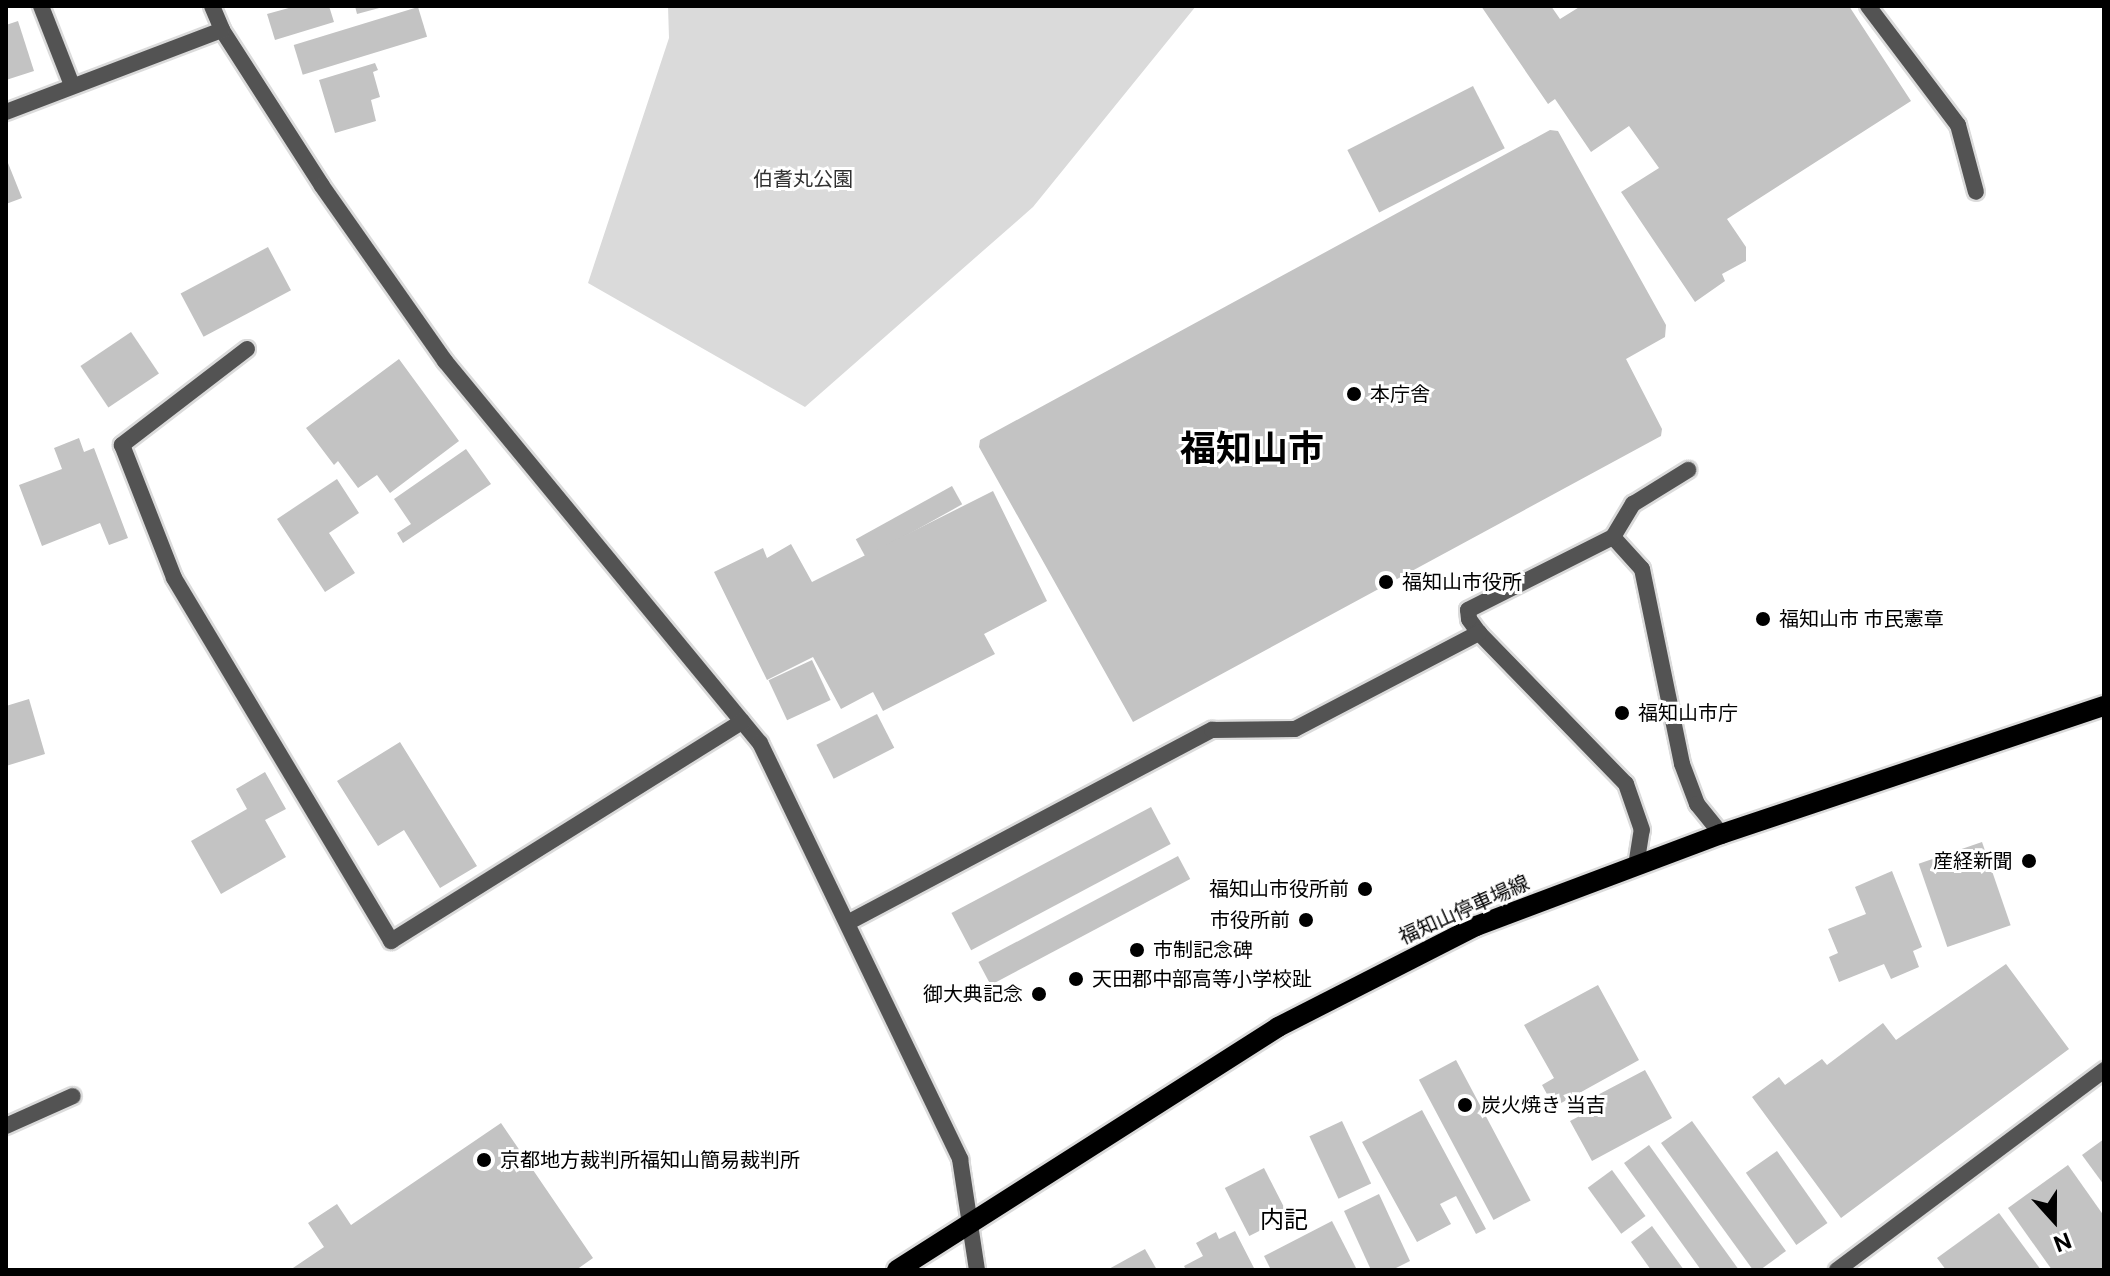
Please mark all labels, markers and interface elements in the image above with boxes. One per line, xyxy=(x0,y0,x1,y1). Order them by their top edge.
park label: 伯耆丸公園 xyxy=(753,167,853,191)
place label: 本庁舎 xyxy=(1370,382,1430,406)
marker: 本庁舎 xyxy=(1345,385,1363,403)
district label: 福知山市 xyxy=(1180,427,1324,471)
place label: 福知山市役所 xyxy=(1402,570,1522,594)
marker: 福知山市役所 xyxy=(1377,573,1395,591)
place label: 福知山市 市民憲章 xyxy=(1779,607,1944,631)
marker: 福知山市 市民憲章 xyxy=(1754,610,1772,628)
place label: 福知山市庁 xyxy=(1638,701,1738,725)
marker: 福知山市庁 xyxy=(1613,704,1631,722)
place label: 産経新聞 xyxy=(1933,849,2013,873)
marker: 産経新聞 xyxy=(2020,852,2038,870)
street label: 福知山停車場線 xyxy=(1395,871,1533,949)
place label: 福知山市役所前 xyxy=(1209,877,1349,901)
marker: 福知山市役所前 xyxy=(1356,880,1374,898)
place label: 市役所前 xyxy=(1210,908,1290,932)
marker: 市役所前 xyxy=(1297,911,1315,929)
place label: 市制記念碑 xyxy=(1153,938,1253,962)
marker: 市制記念碑 xyxy=(1128,941,1146,959)
place label: 天田郡中部高等小学校趾 xyxy=(1092,967,1312,991)
marker: 天田郡中部高等小学校趾 xyxy=(1067,970,1085,988)
place label: 御大典記念 xyxy=(923,982,1023,1006)
marker: 御大典記念 xyxy=(1030,985,1048,1003)
place label: 炭火焼き 当吉 xyxy=(1481,1093,1606,1117)
marker: 炭火焼き 当吉 xyxy=(1456,1096,1474,1114)
place label: 京都地方裁判所福知山簡易裁判所 xyxy=(500,1148,800,1172)
marker: 京都地方裁判所福知山簡易裁判所 xyxy=(475,1151,493,1169)
north arrow xyxy=(2014,1180,2094,1260)
district label: 内記 xyxy=(1260,1206,1308,1234)
text: N xyxy=(2050,1227,2075,1258)

